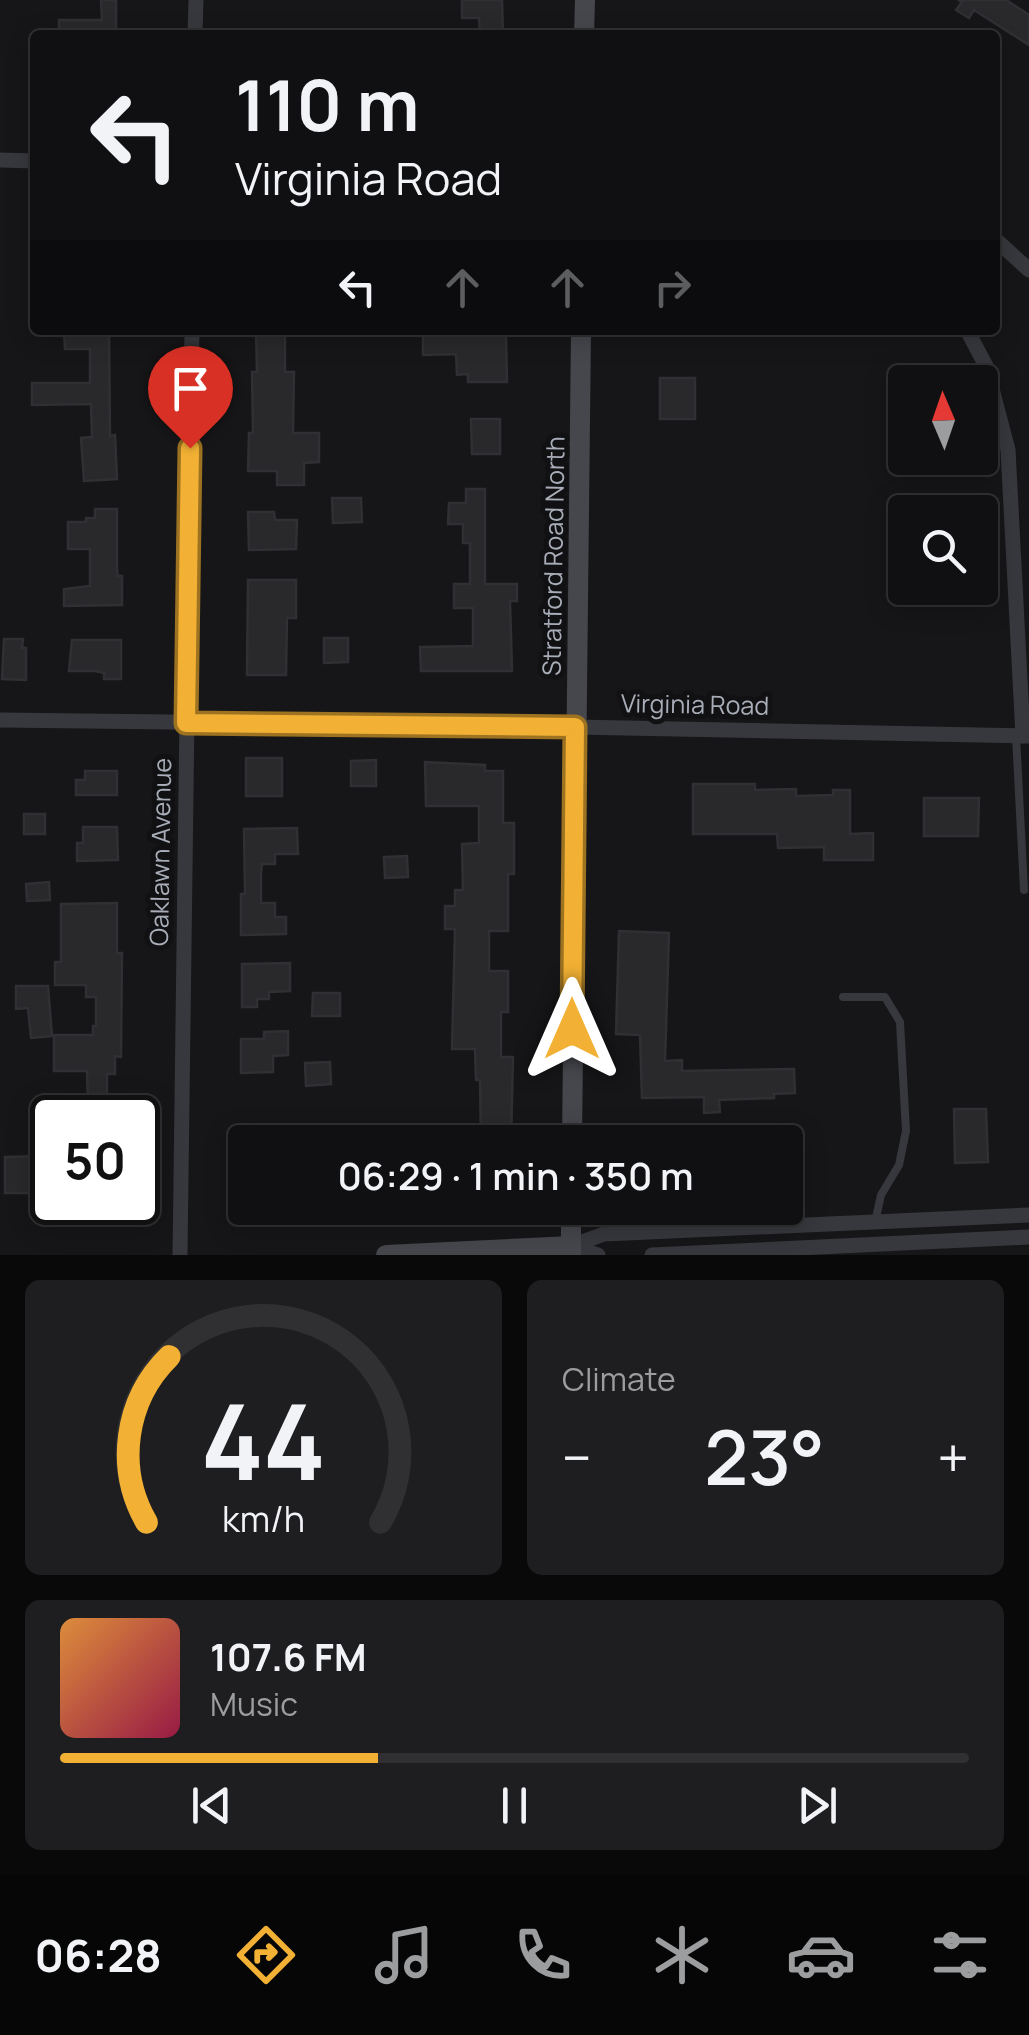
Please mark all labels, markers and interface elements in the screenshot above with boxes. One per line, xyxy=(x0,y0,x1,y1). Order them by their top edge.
text: 110 m xyxy=(235,56,419,152)
icon: left xyxy=(70,70,200,200)
text: Virginia Road xyxy=(235,147,502,209)
icon: left xyxy=(330,260,385,315)
icon: ahead xyxy=(435,260,490,315)
icon: ahead xyxy=(540,260,595,315)
icon: right xyxy=(645,260,700,315)
pin xyxy=(148,346,233,449)
icon: arrive xyxy=(163,361,218,416)
north arrow xyxy=(888,365,998,475)
map controls xyxy=(888,365,998,605)
street label: Stratford Road North xyxy=(533,436,573,676)
button: search xyxy=(888,495,998,605)
street label: Virginia Road xyxy=(621,685,769,723)
street label: Oaklawn Avenue xyxy=(141,758,179,946)
position arrow xyxy=(520,977,624,1081)
speed limit sign: 50 xyxy=(30,1095,160,1225)
text: 06:29 · 1 min · 350 m xyxy=(337,1149,694,1201)
text: Climate xyxy=(562,1357,676,1401)
text: 44 xyxy=(201,1369,326,1511)
text: 23° xyxy=(704,1405,825,1508)
text: − xyxy=(562,1419,592,1495)
text: + xyxy=(937,1419,969,1495)
text: km/h xyxy=(222,1494,305,1543)
text: 107.6 FM xyxy=(210,1630,366,1682)
text: Music xyxy=(210,1682,298,1726)
icon: previous xyxy=(184,1778,239,1833)
icon: pause xyxy=(487,1778,542,1833)
icon: next xyxy=(790,1778,845,1833)
icon: directions xyxy=(231,1920,301,1990)
icon: music xyxy=(369,1920,439,1990)
icon: phone xyxy=(508,1920,578,1990)
icon: climate xyxy=(647,1920,717,1990)
icon: car xyxy=(786,1920,856,1990)
icon: filters xyxy=(925,1920,995,1990)
text: 06:28 xyxy=(34,1924,162,1986)

